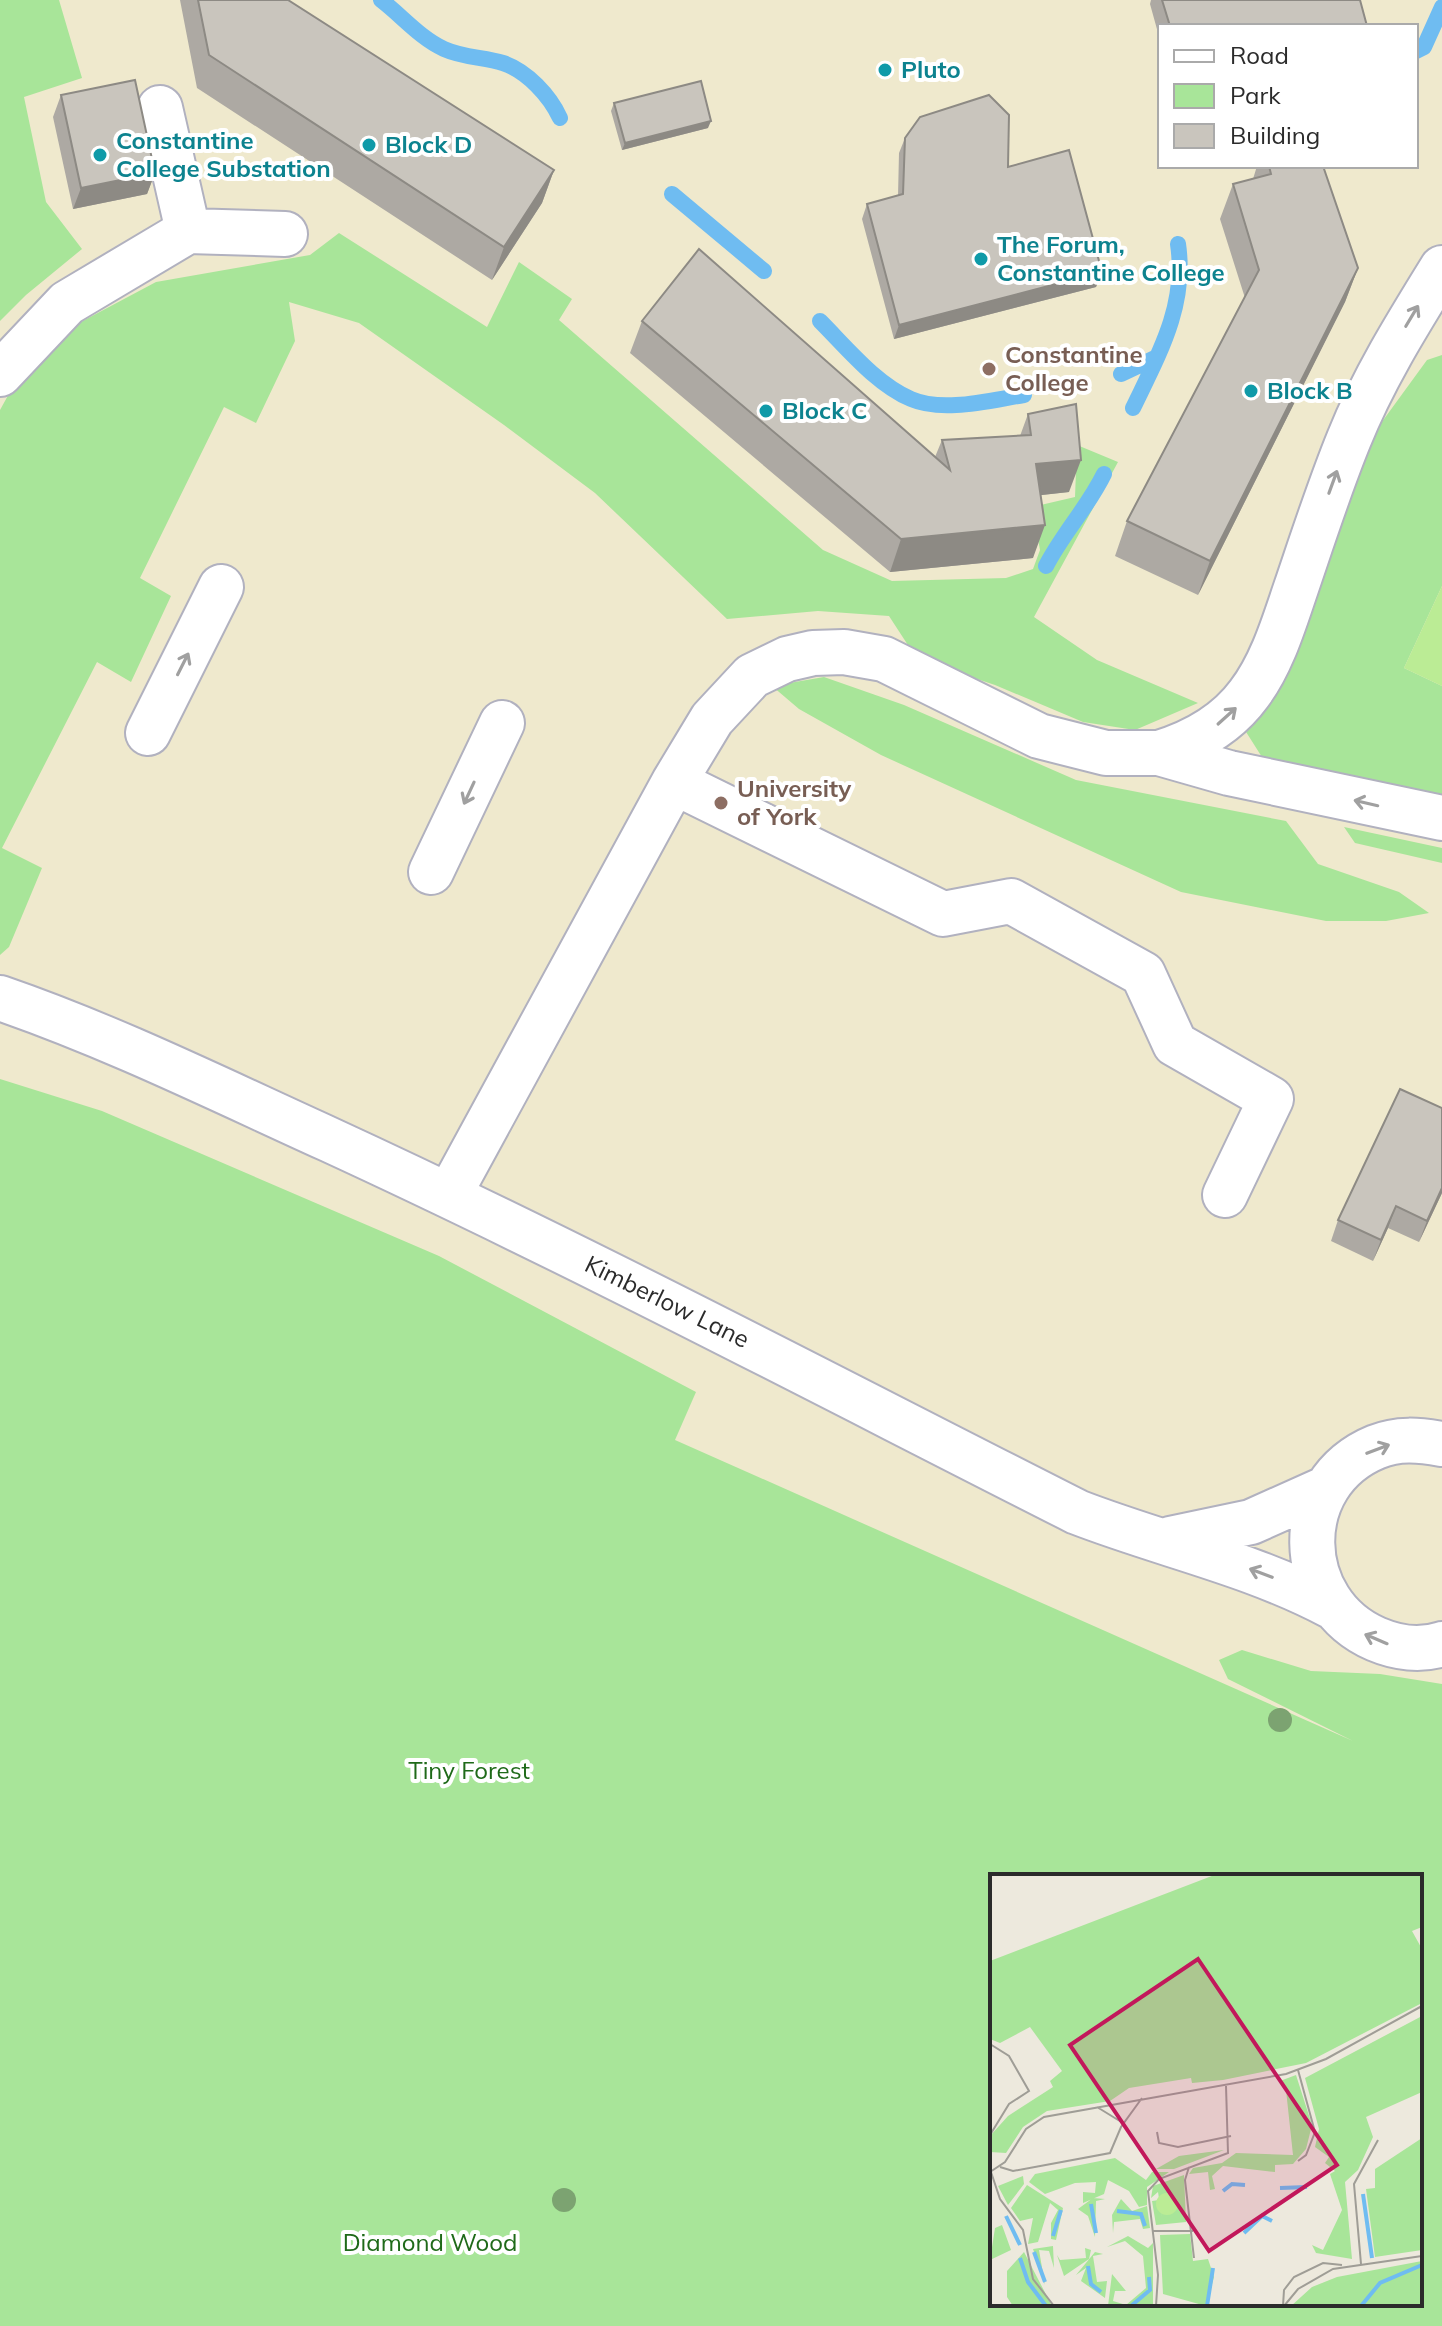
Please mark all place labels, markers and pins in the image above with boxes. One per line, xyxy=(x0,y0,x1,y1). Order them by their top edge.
place label: Pluto xyxy=(901,54,961,84)
marker: Pluto xyxy=(876,61,894,79)
place label: Constantine College Substation xyxy=(116,125,331,183)
place label: Block D xyxy=(385,129,472,159)
marker: Block D xyxy=(360,136,378,154)
marker: Constantine College Substation xyxy=(91,146,109,164)
place label: The Forum, Constantine College xyxy=(997,229,1225,287)
marker: The Forum, Constantine College xyxy=(972,250,990,268)
place label: Constantine College xyxy=(1005,339,1143,397)
marker: Constantine College xyxy=(980,360,998,378)
place label: Block B xyxy=(1267,375,1353,405)
marker: Block B xyxy=(1242,382,1260,400)
place label: Block C xyxy=(782,395,867,425)
marker: Block C xyxy=(757,402,775,420)
place label: University of York xyxy=(737,773,852,831)
marker: University of York xyxy=(712,794,730,812)

